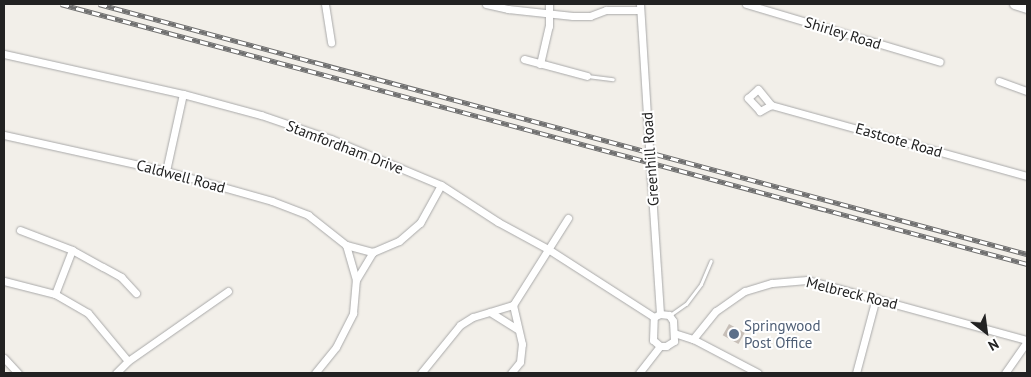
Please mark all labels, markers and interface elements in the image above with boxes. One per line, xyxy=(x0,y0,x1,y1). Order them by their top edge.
street label: Shirley Road xyxy=(802,13,884,53)
street label: Greenhill Road xyxy=(638,111,662,207)
street label: Stamfordham Drive xyxy=(284,116,406,178)
street label: Eastcote Road xyxy=(854,119,944,161)
street label: Caldwell Road xyxy=(135,156,227,196)
street label: Melbreck Road xyxy=(804,273,900,313)
north arrow xyxy=(961,307,1011,357)
place label: Springwood Post Office xyxy=(744,316,820,351)
marker: Springwood Post Office xyxy=(728,328,740,340)
text: N xyxy=(985,335,1002,355)

